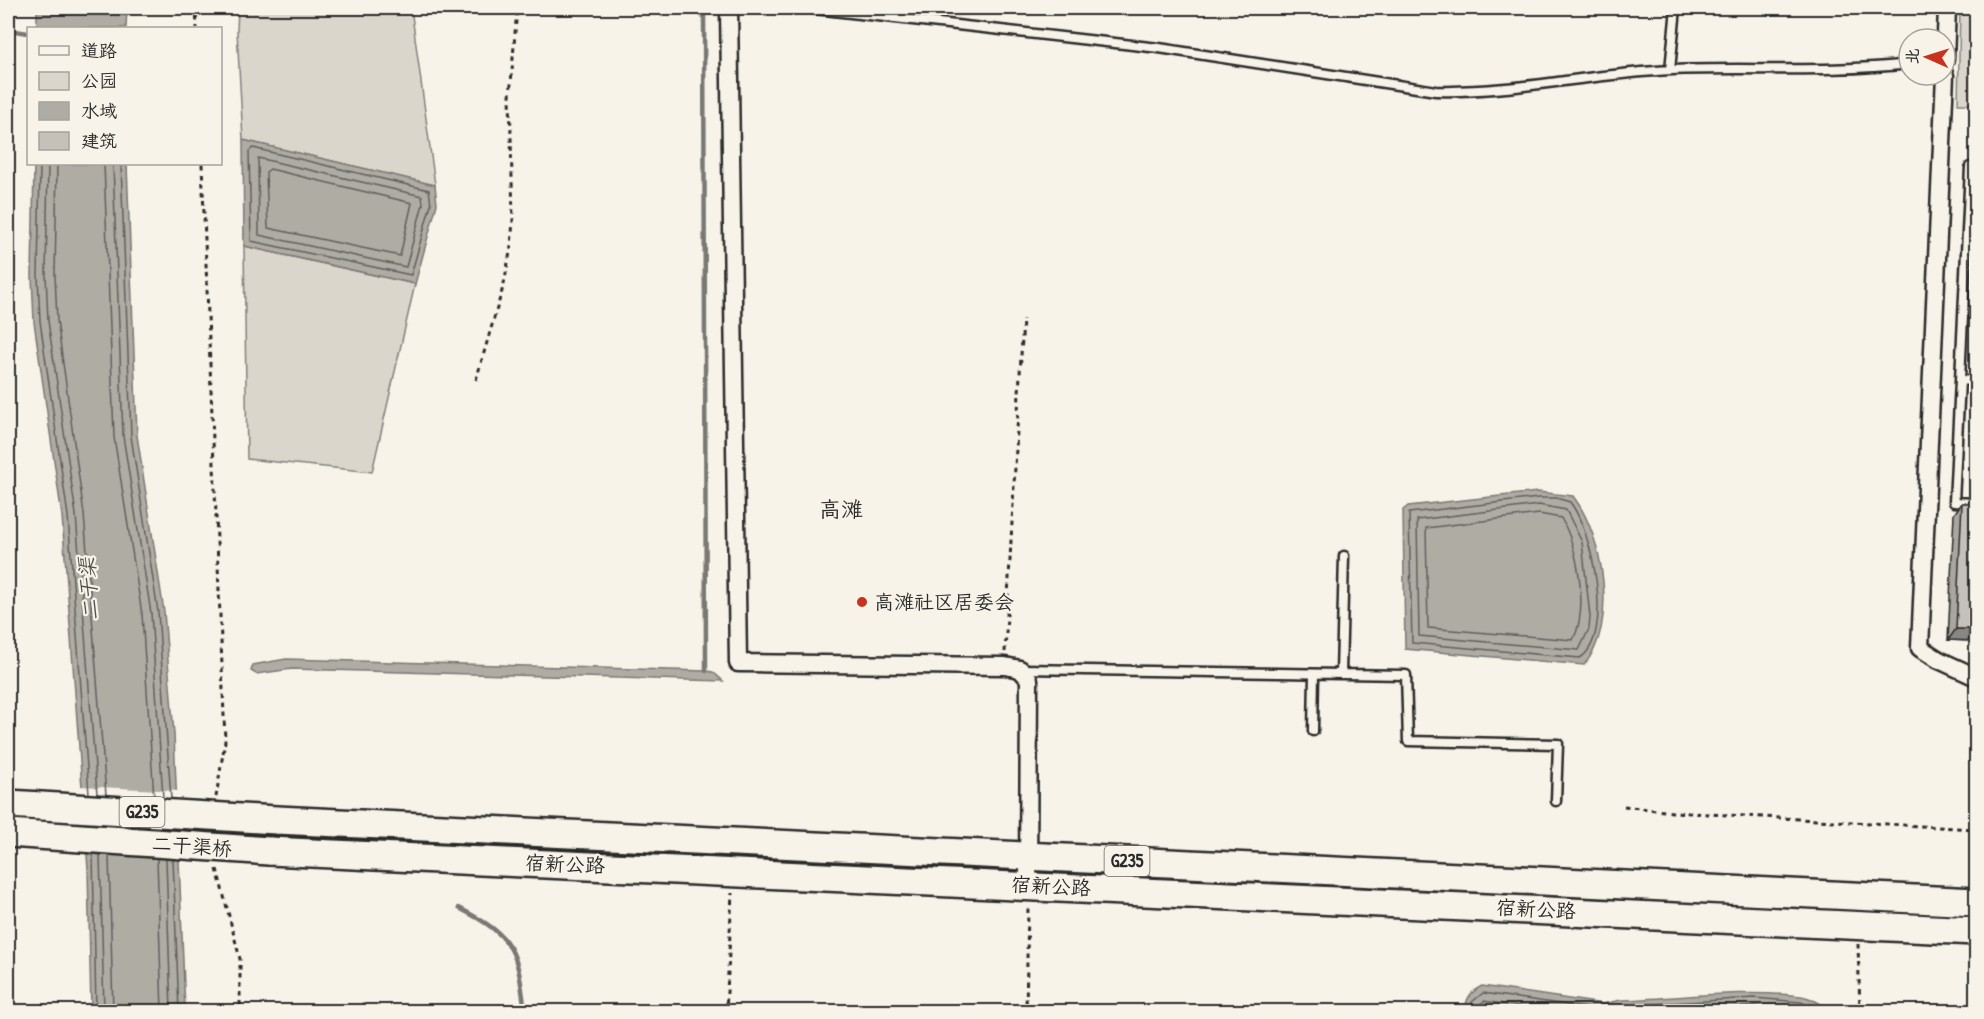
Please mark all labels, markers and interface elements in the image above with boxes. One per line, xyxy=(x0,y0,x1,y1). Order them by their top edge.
legend xyxy=(27,27,222,165)
north arrow xyxy=(1897,27,1957,87)
text: 道路 xyxy=(81,38,117,63)
text: 北 xyxy=(1901,48,1923,65)
text: 公园 xyxy=(81,68,117,93)
text: 水域 xyxy=(81,98,117,123)
text: 建筑 xyxy=(81,128,117,153)
district label: 高滩 xyxy=(819,494,863,524)
water label: 二干渠 xyxy=(72,555,105,621)
place label: 高滩社区居委会 xyxy=(874,588,1014,615)
marker: 高滩社区居委会 xyxy=(855,595,869,609)
road number: G235 xyxy=(120,797,164,827)
street label: 二干渠桥 xyxy=(151,829,233,862)
road number: G235 xyxy=(1104,846,1150,876)
street label: 宿新公路 xyxy=(525,849,606,878)
street label: 宿新公路 xyxy=(1010,870,1093,901)
street label: 宿新公路 xyxy=(1495,893,1578,924)

